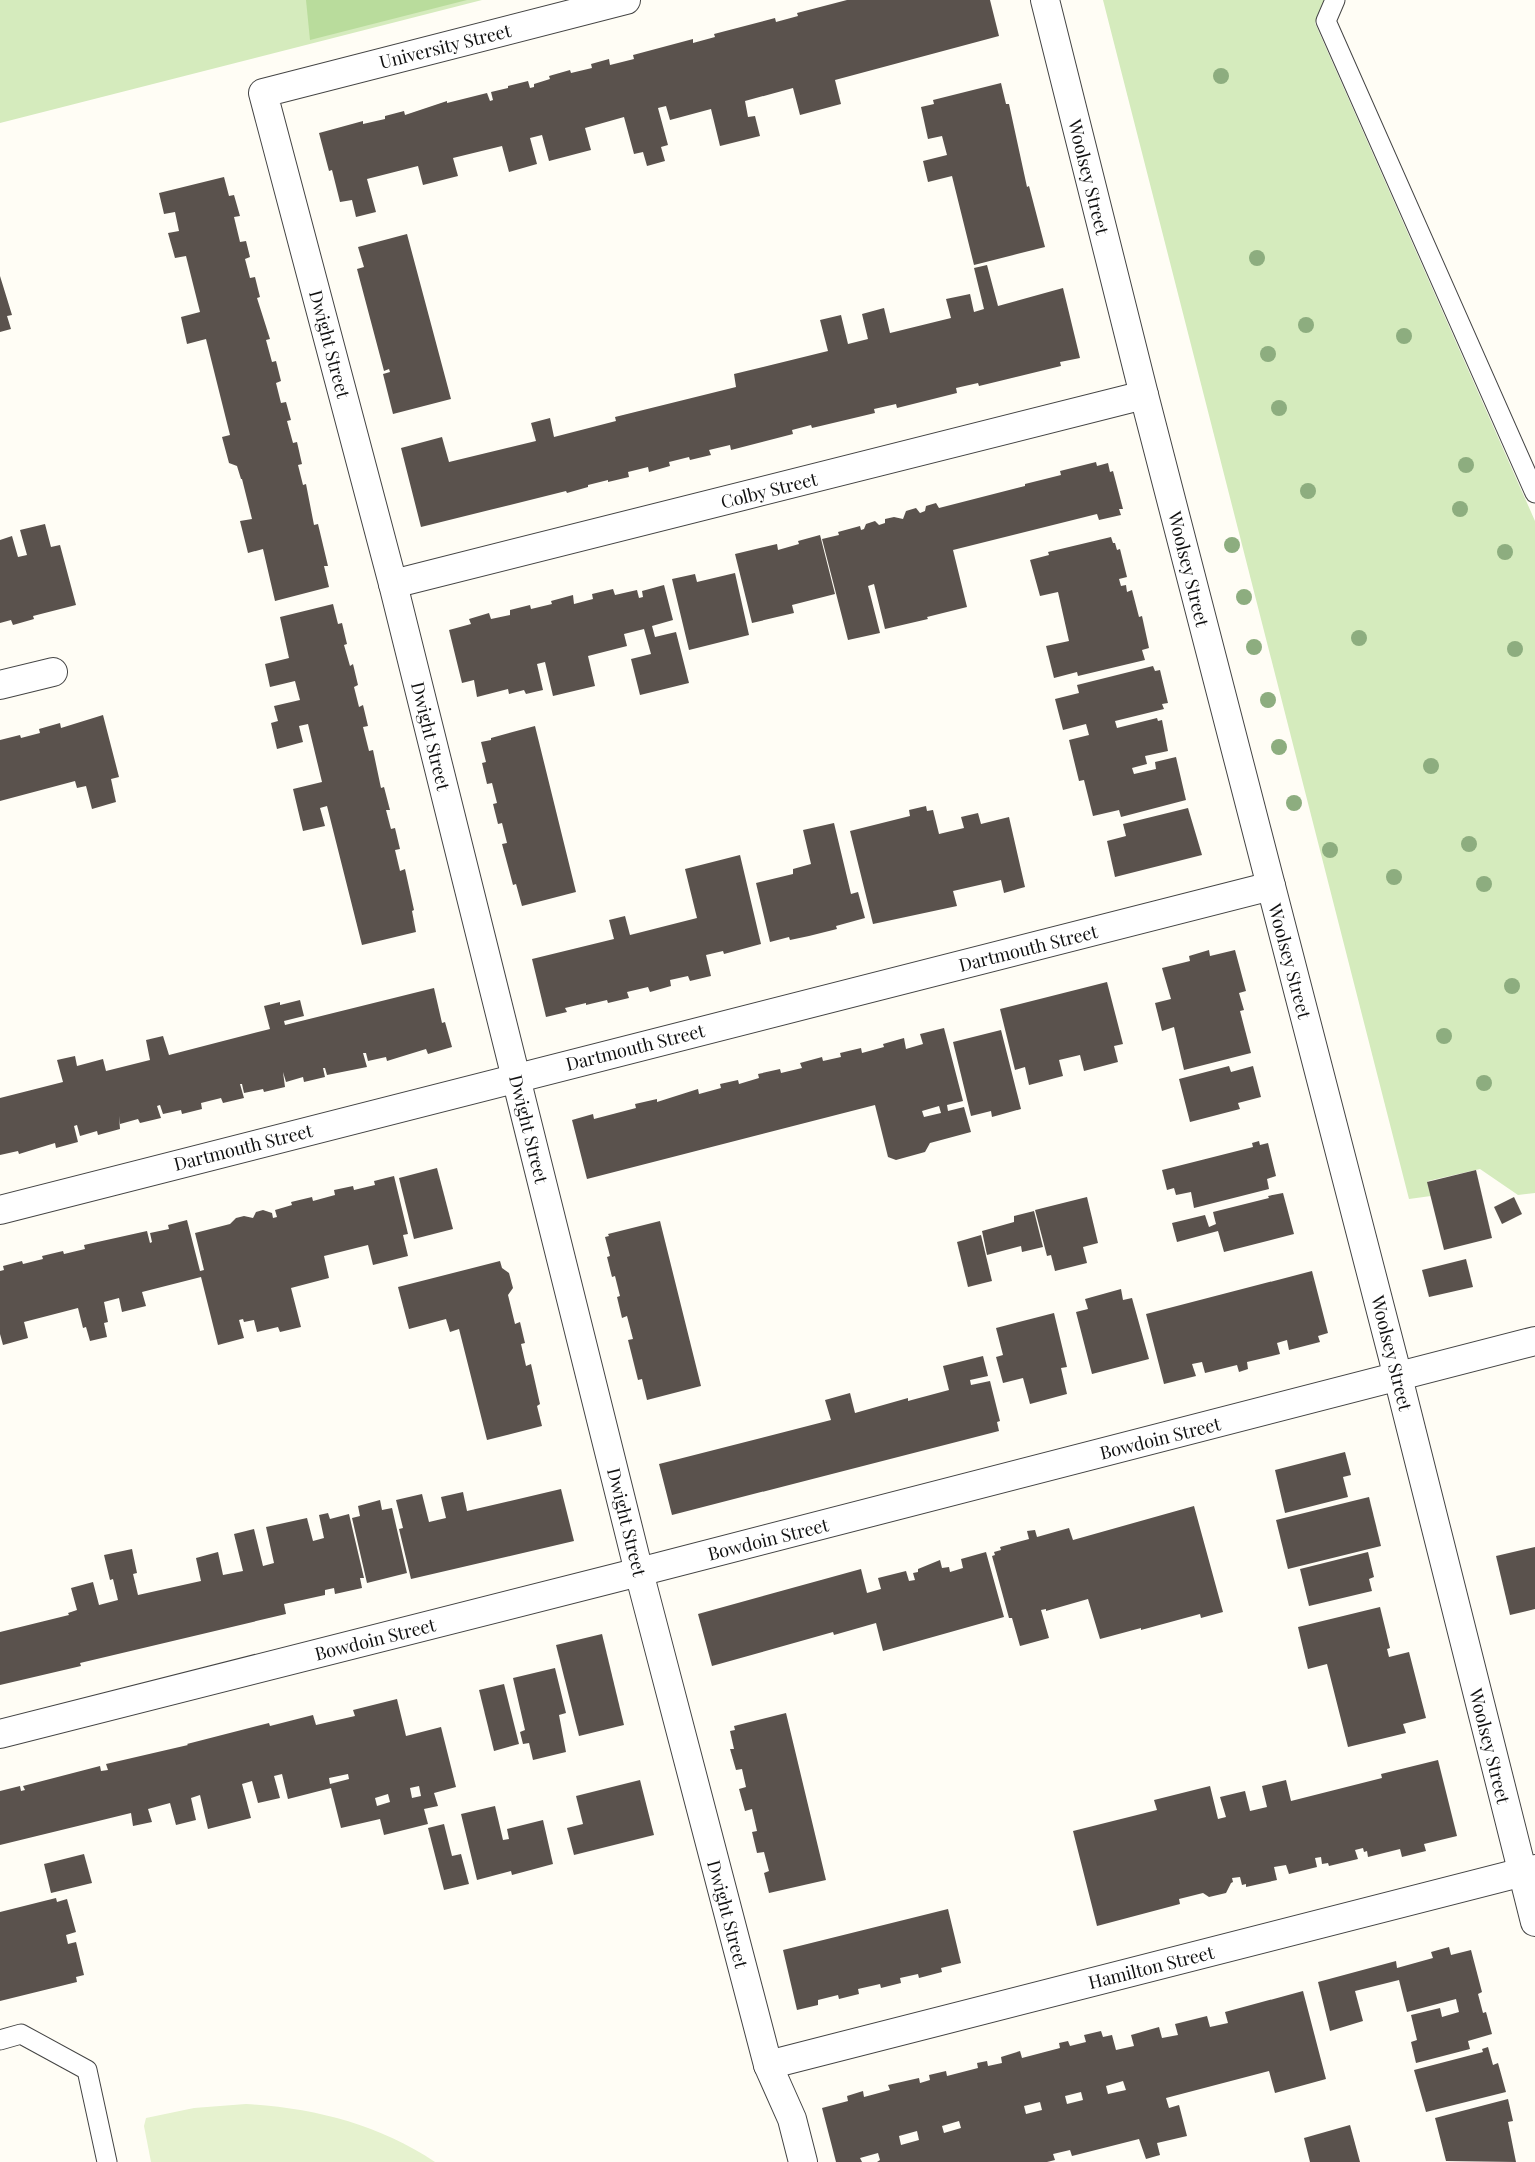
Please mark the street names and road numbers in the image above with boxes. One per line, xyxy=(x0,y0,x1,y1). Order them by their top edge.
street label: University Street xyxy=(377,18,514,74)
street label: Woolsey Street xyxy=(1063,116,1115,238)
street label: Dwight Street xyxy=(304,287,356,401)
street label: Colby Street xyxy=(718,466,820,514)
street label: Woolsey Street xyxy=(1163,508,1215,630)
street label: Dwight Street xyxy=(406,679,456,793)
street label: Woolsey Street xyxy=(1263,900,1317,1022)
street label: Dartmouth Street xyxy=(956,919,1101,977)
street label: Dartmouth Street xyxy=(563,1018,708,1076)
street label: Dwight Street xyxy=(504,1072,554,1186)
street label: Dartmouth Street xyxy=(171,1118,316,1176)
street label: Woolsey Street xyxy=(1366,1292,1418,1414)
street label: Bowdoin Street xyxy=(1097,1411,1224,1465)
street label: Dwight Street xyxy=(602,1465,652,1579)
street label: Bowdoin Street xyxy=(705,1512,832,1566)
street label: Bowdoin Street xyxy=(312,1612,439,1666)
street label: Woolsey Street xyxy=(1464,1685,1516,1807)
street label: Dwight Street xyxy=(702,1857,754,1971)
street label: Hamilton Street xyxy=(1086,1940,1217,1994)

